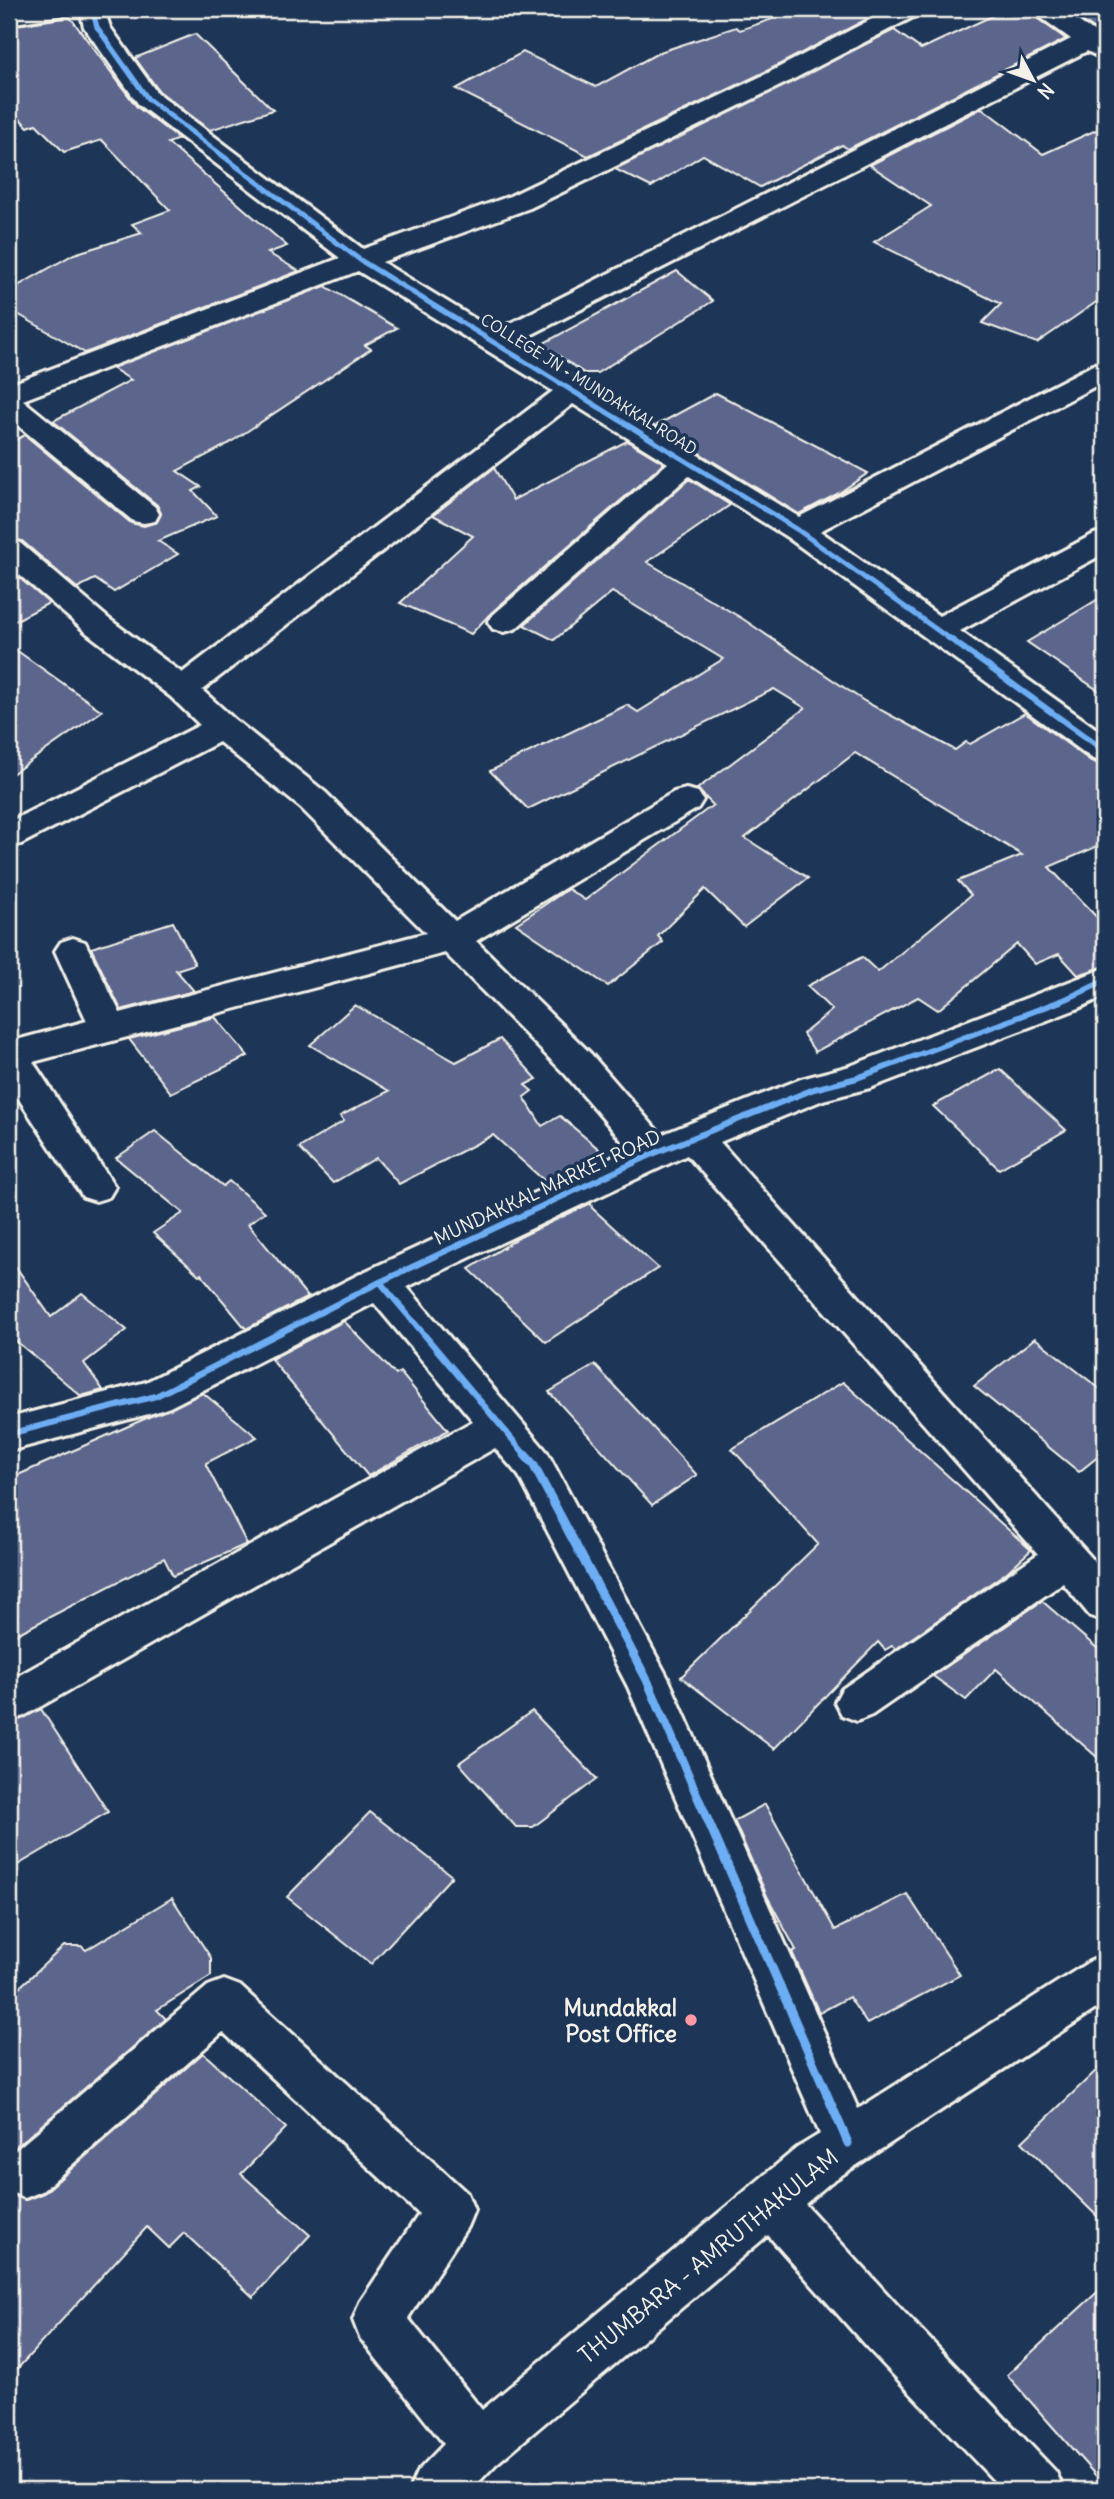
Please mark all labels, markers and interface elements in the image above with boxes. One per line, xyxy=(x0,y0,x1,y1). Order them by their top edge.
north arrow xyxy=(998,46,1068,116)
text: N xyxy=(1032,78,1059,104)
street label: COLLEGE JN - MUNDAKKAL ROAD xyxy=(477,309,701,459)
street label: MUNDAKKAL MARKET ROAD xyxy=(430,1124,664,1250)
place label: Mundakkal Post Office xyxy=(563,1993,677,2048)
marker: Mundakkal Post Office xyxy=(683,2012,699,2028)
street label: THUMBARA - AMRUTHAKULAM xyxy=(572,2142,844,2370)

